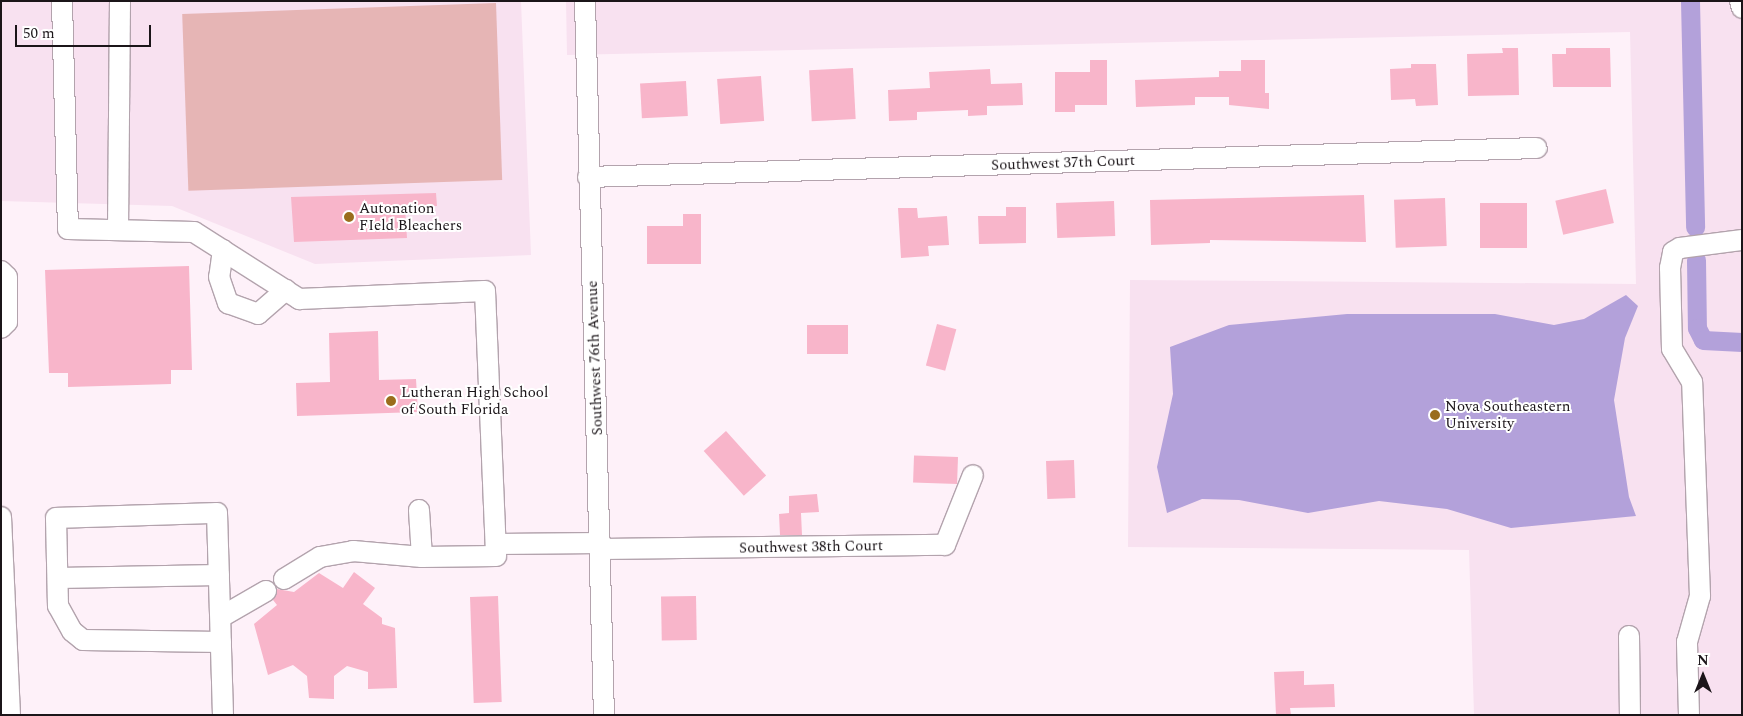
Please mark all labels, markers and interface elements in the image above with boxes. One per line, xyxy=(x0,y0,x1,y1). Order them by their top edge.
scale bar xyxy=(18,15,154,47)
text: 50 m xyxy=(23,22,55,45)
street label: Southwest 37th Court xyxy=(991,151,1135,175)
place label: Autonation FIeld Bleachers xyxy=(359,199,462,234)
marker: Autonation FIeld Bleachers xyxy=(343,211,355,223)
street label: Southwest 76th Avenue xyxy=(583,280,607,436)
place label: Lutheran High School of South Florida xyxy=(401,383,548,418)
marker: Lutheran High School of South Florida xyxy=(385,395,397,407)
place label: Nova Southeastern University xyxy=(1445,397,1570,432)
marker: Nova Southeastern University xyxy=(1429,409,1441,421)
street label: Southwest 38th Court xyxy=(739,537,883,557)
text: N xyxy=(1697,650,1709,671)
north arrow xyxy=(1678,651,1728,701)

